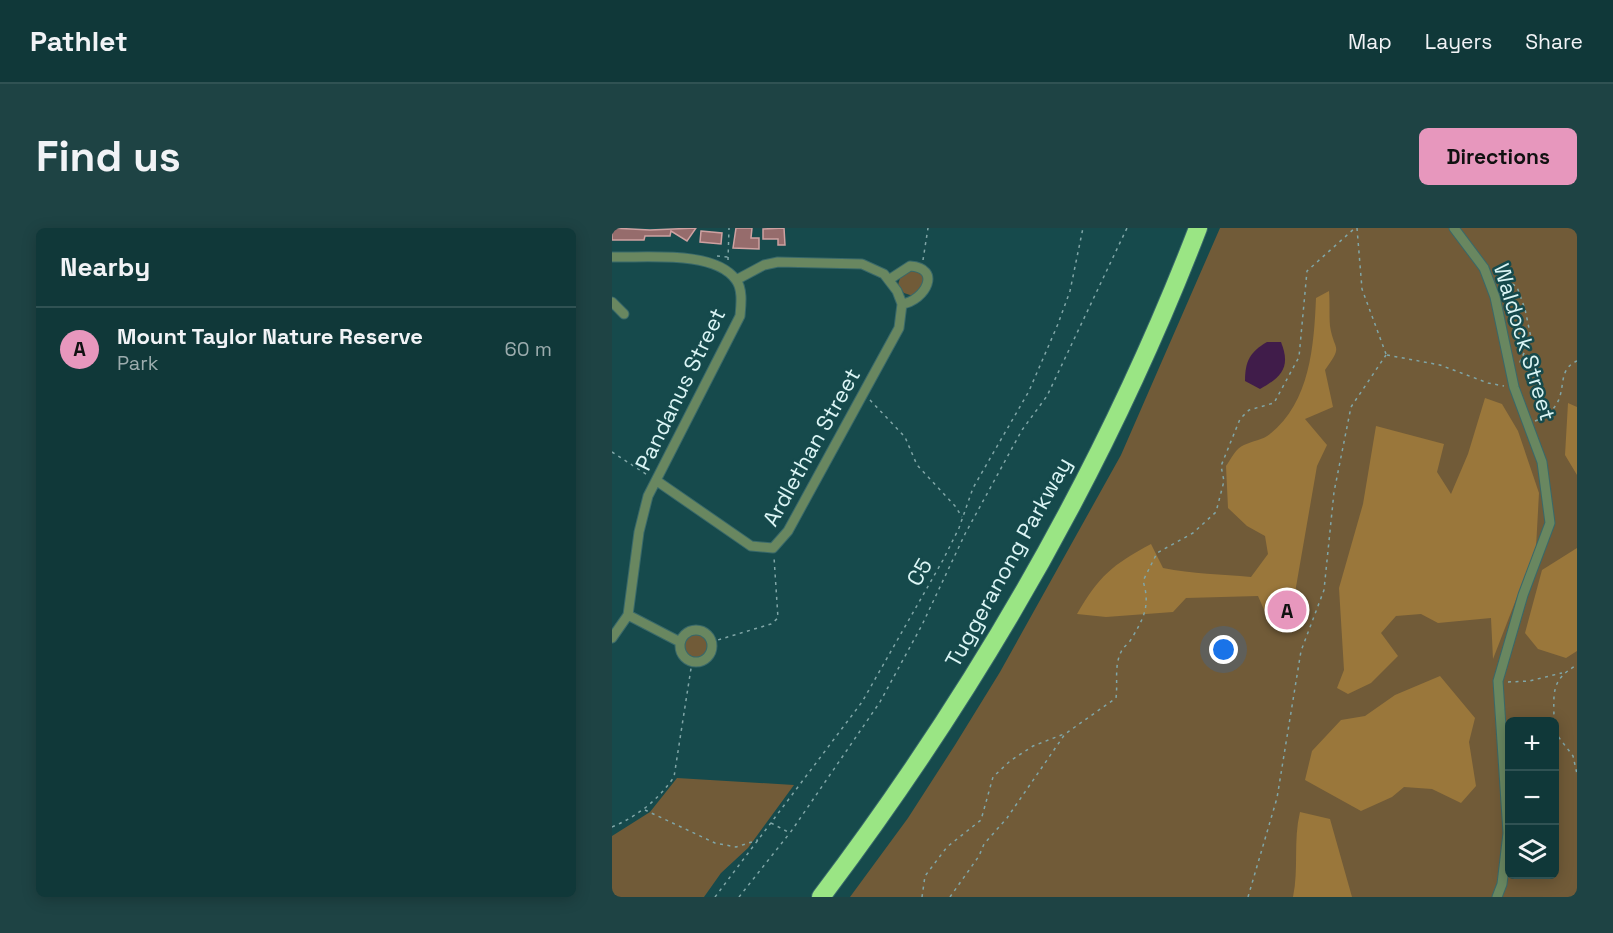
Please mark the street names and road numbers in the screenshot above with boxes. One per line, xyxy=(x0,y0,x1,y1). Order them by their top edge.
street label: Waldock Street xyxy=(1488,260,1562,424)
street label: Pandanus Street xyxy=(629,303,731,475)
street label: Ardlethan Street xyxy=(756,363,866,531)
street label: Tuggeranong Parkway xyxy=(939,452,1077,672)
street label: C5 xyxy=(900,553,938,591)

